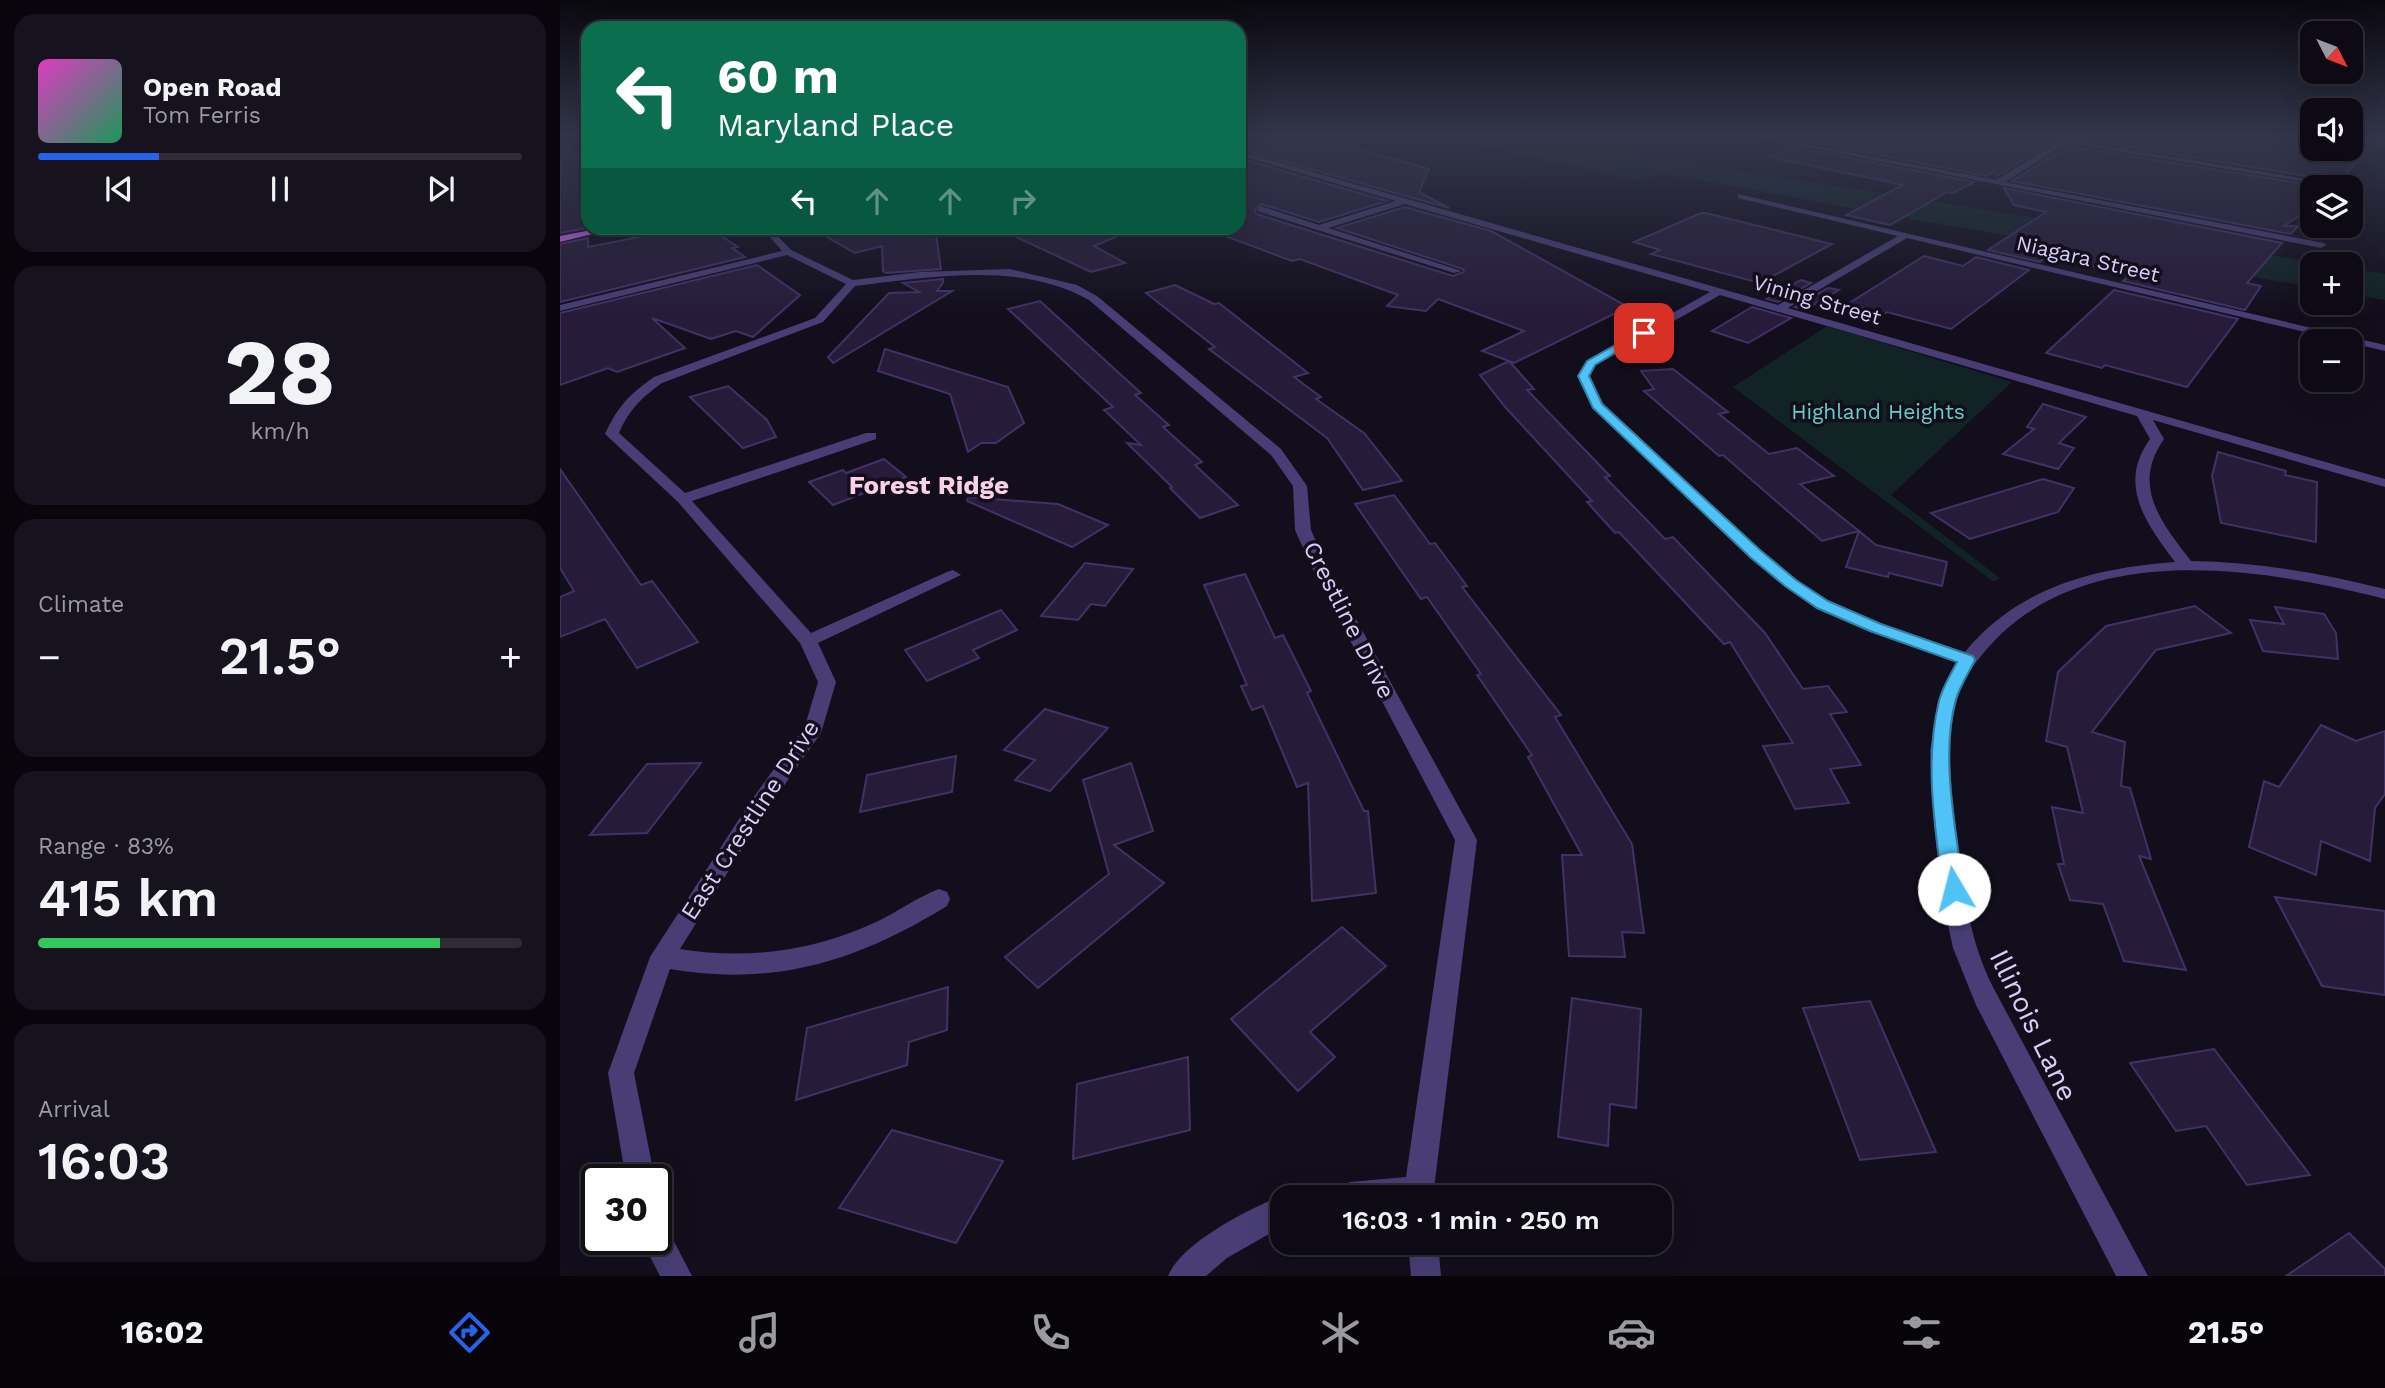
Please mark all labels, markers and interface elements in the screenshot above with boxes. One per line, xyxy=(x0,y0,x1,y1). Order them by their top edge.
north arrow xyxy=(2300,21,2362,84)
map controls xyxy=(2300,21,2363,392)
text: 60 m xyxy=(717,47,839,105)
icon: left xyxy=(602,49,693,140)
text: Open Road xyxy=(143,72,281,102)
button: sound xyxy=(2300,98,2363,161)
text: Tom Ferris xyxy=(143,102,261,129)
text: Maryland Place xyxy=(717,106,954,144)
icon: previous xyxy=(100,170,138,208)
icon: pause xyxy=(261,170,299,208)
icon: next xyxy=(422,170,460,208)
button: layers xyxy=(2300,175,2363,238)
icon: left xyxy=(785,182,823,220)
icon: ahead xyxy=(858,182,896,220)
icon: ahead xyxy=(931,182,969,220)
icon: right xyxy=(1004,182,1042,220)
street label: Niagara Street xyxy=(2014,230,2162,287)
button: + xyxy=(2300,252,2363,315)
street label: Vining Street xyxy=(1750,269,1884,330)
pin xyxy=(1614,303,1674,363)
icon: arrive xyxy=(1625,314,1663,352)
text: 28 xyxy=(224,319,336,426)
button: − xyxy=(2300,329,2363,392)
park label: Highland Heights xyxy=(1791,399,1965,424)
text: km/h xyxy=(250,418,310,445)
district label: Forest Ridge xyxy=(849,470,1009,500)
street label: Crestline Drive xyxy=(1297,537,1401,703)
text: Climate xyxy=(38,591,124,618)
text: 21.5° xyxy=(219,626,341,687)
text: − xyxy=(38,635,61,679)
text: + xyxy=(499,635,522,679)
street label: East Crestline Drive xyxy=(675,715,825,925)
text: Range · 83% xyxy=(38,833,174,860)
position arrow xyxy=(1917,852,1991,926)
text: 415 km xyxy=(38,868,218,929)
street label: Illinois Lane xyxy=(1983,944,2084,1106)
text: Arrival xyxy=(38,1096,110,1123)
text: 16:03 xyxy=(38,1131,170,1192)
speed limit sign: 30 xyxy=(581,1164,672,1255)
text: 16:03 · 1 min · 250 m xyxy=(1342,1205,1600,1235)
icon: directions xyxy=(445,1308,494,1357)
icon: music xyxy=(735,1308,784,1357)
icon: phone xyxy=(1026,1308,1075,1357)
icon: climate xyxy=(1316,1308,1365,1357)
icon: car xyxy=(1607,1308,1656,1357)
icon: filters xyxy=(1897,1308,1946,1357)
text: 16:02 xyxy=(121,1313,204,1351)
text: 21.5° xyxy=(2188,1313,2264,1351)

